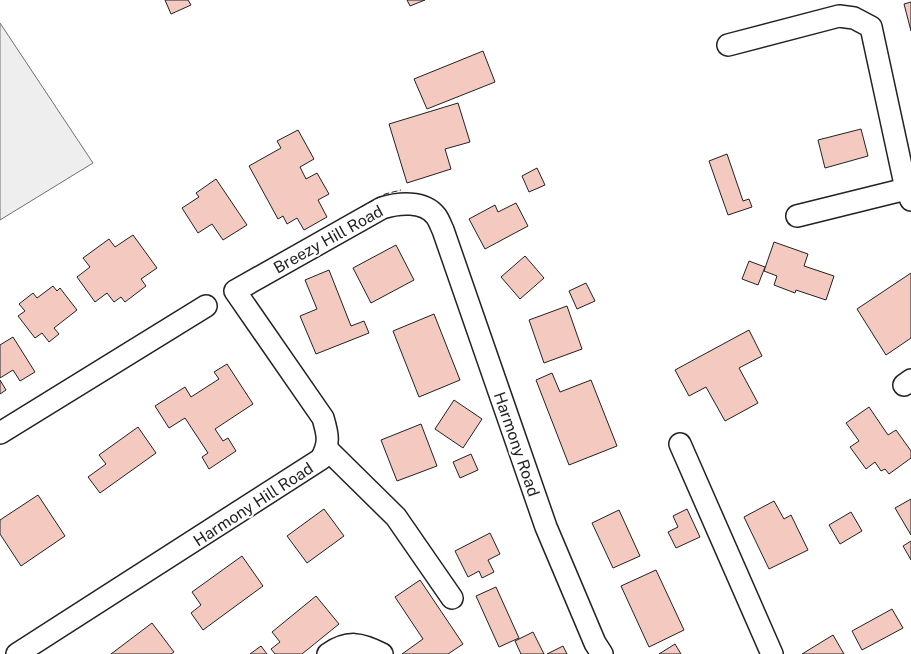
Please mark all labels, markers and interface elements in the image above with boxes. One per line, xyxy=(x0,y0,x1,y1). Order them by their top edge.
street label: Breezy Hill Road xyxy=(270,201,386,277)
street label: Harmony Road xyxy=(490,389,543,499)
street label: Harmony Hill Road xyxy=(190,459,317,550)

